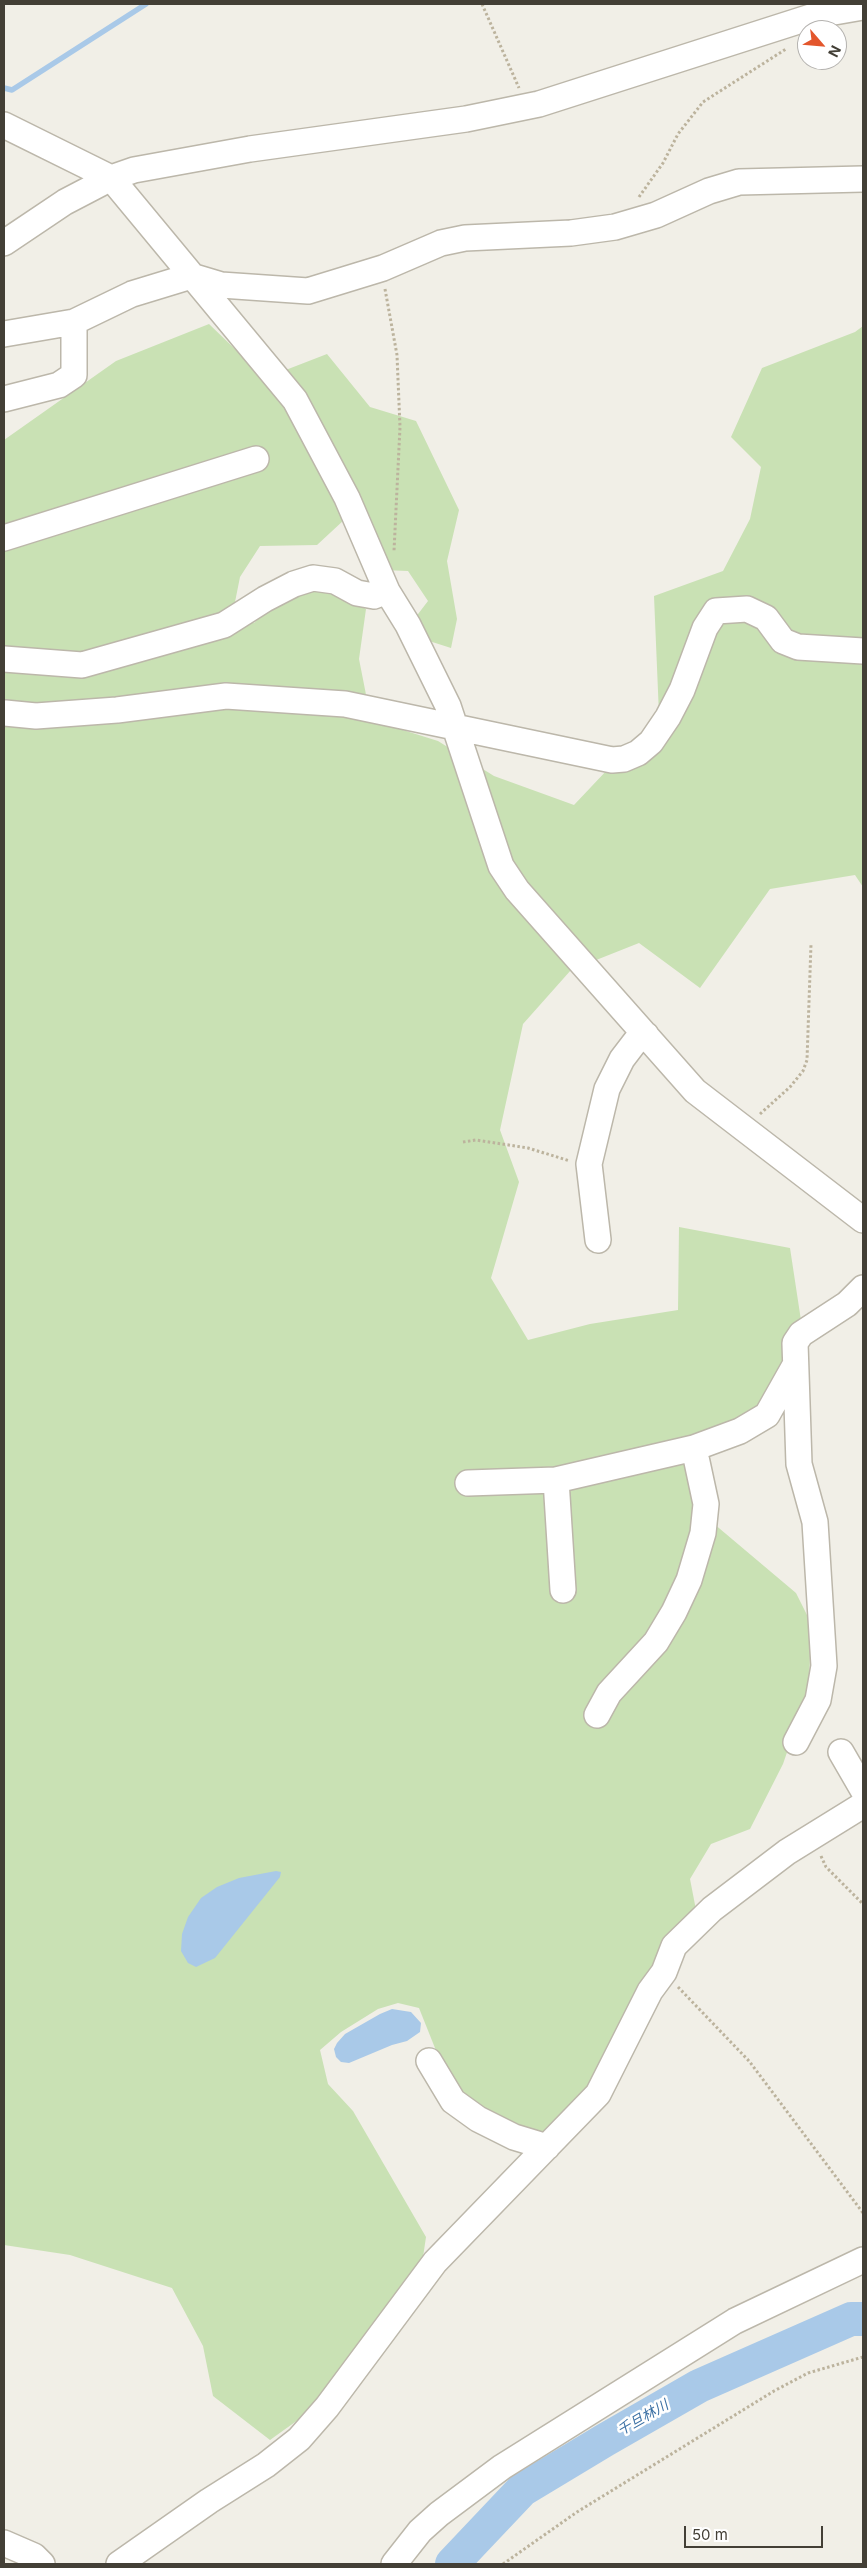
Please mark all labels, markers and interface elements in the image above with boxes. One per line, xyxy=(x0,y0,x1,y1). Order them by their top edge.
north arrow xyxy=(797,20,847,70)
text: N xyxy=(825,43,845,60)
water label: 千旦林川 xyxy=(615,2397,671,2439)
scale bar xyxy=(687,2516,826,2548)
text: 50 m xyxy=(692,2525,728,2544)

